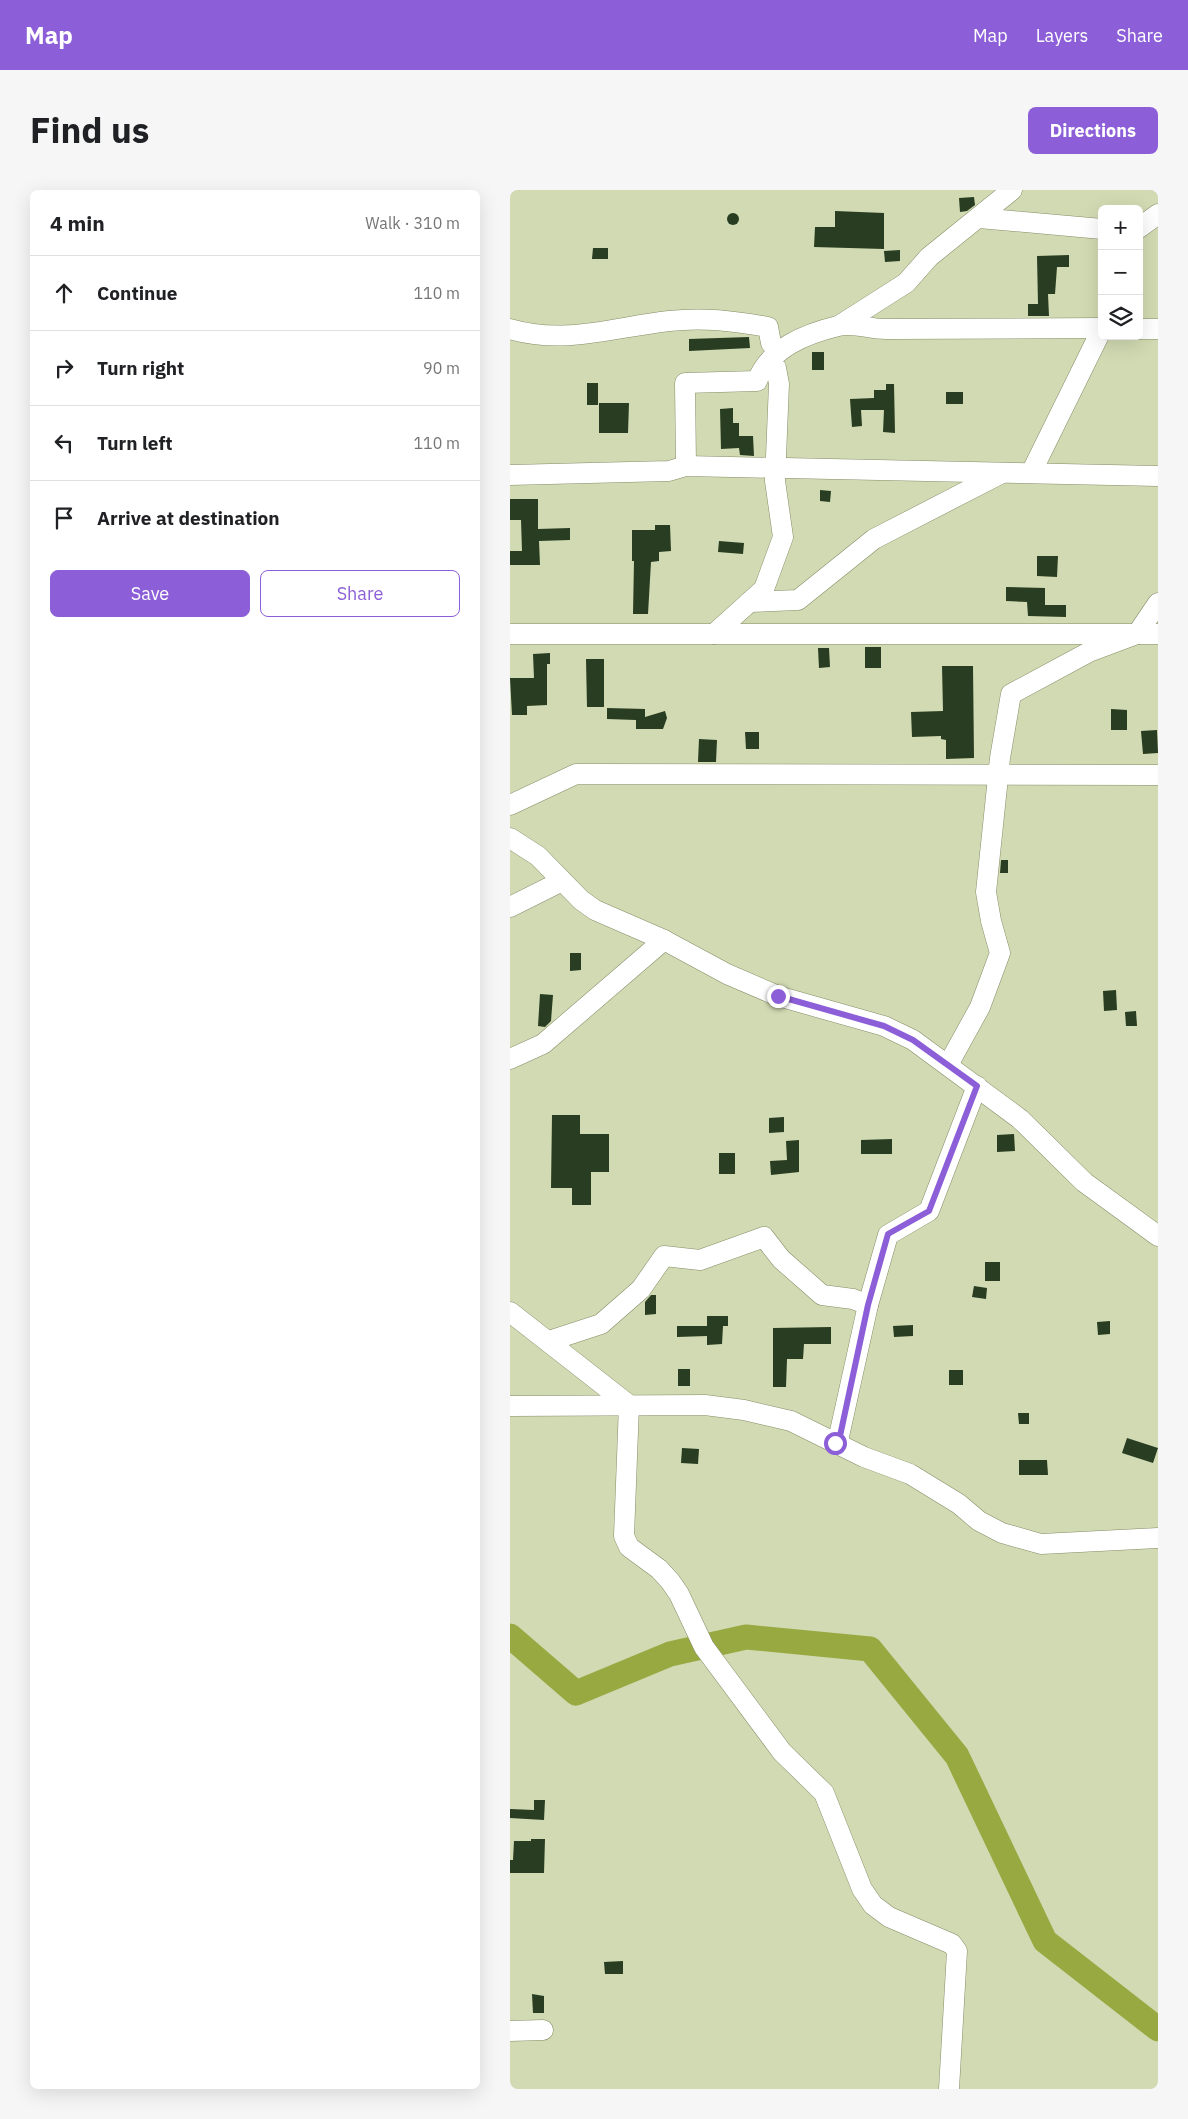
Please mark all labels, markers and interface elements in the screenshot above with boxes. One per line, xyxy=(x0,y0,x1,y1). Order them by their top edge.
text: Map xyxy=(25,19,73,51)
text: Map xyxy=(973,24,1008,47)
text: Layers xyxy=(1036,24,1088,47)
text: Share xyxy=(1116,24,1163,47)
text: Find us xyxy=(30,107,149,153)
button: Directions xyxy=(1028,107,1158,154)
map controls xyxy=(1098,205,1143,340)
button: + xyxy=(1098,205,1143,250)
text: 4 min xyxy=(50,209,105,237)
text: Walk · 310 m xyxy=(365,213,460,233)
button: − xyxy=(1098,250,1143,295)
icon: ahead xyxy=(50,279,78,307)
text: Continue xyxy=(97,281,177,305)
text: 110 m xyxy=(413,283,460,303)
button: layers xyxy=(1098,295,1143,340)
icon: right xyxy=(50,354,78,382)
text: Turn right xyxy=(97,356,184,380)
text: 90 m xyxy=(423,358,460,378)
icon: left xyxy=(50,429,78,457)
text: Turn left xyxy=(97,431,173,455)
text: 110 m xyxy=(413,433,460,453)
icon: arrive xyxy=(50,504,78,532)
text: Arrive at destination xyxy=(97,506,280,530)
button: Save xyxy=(50,570,250,617)
button: Share xyxy=(260,570,460,617)
route end xyxy=(767,985,790,1008)
route start xyxy=(824,1432,847,1455)

